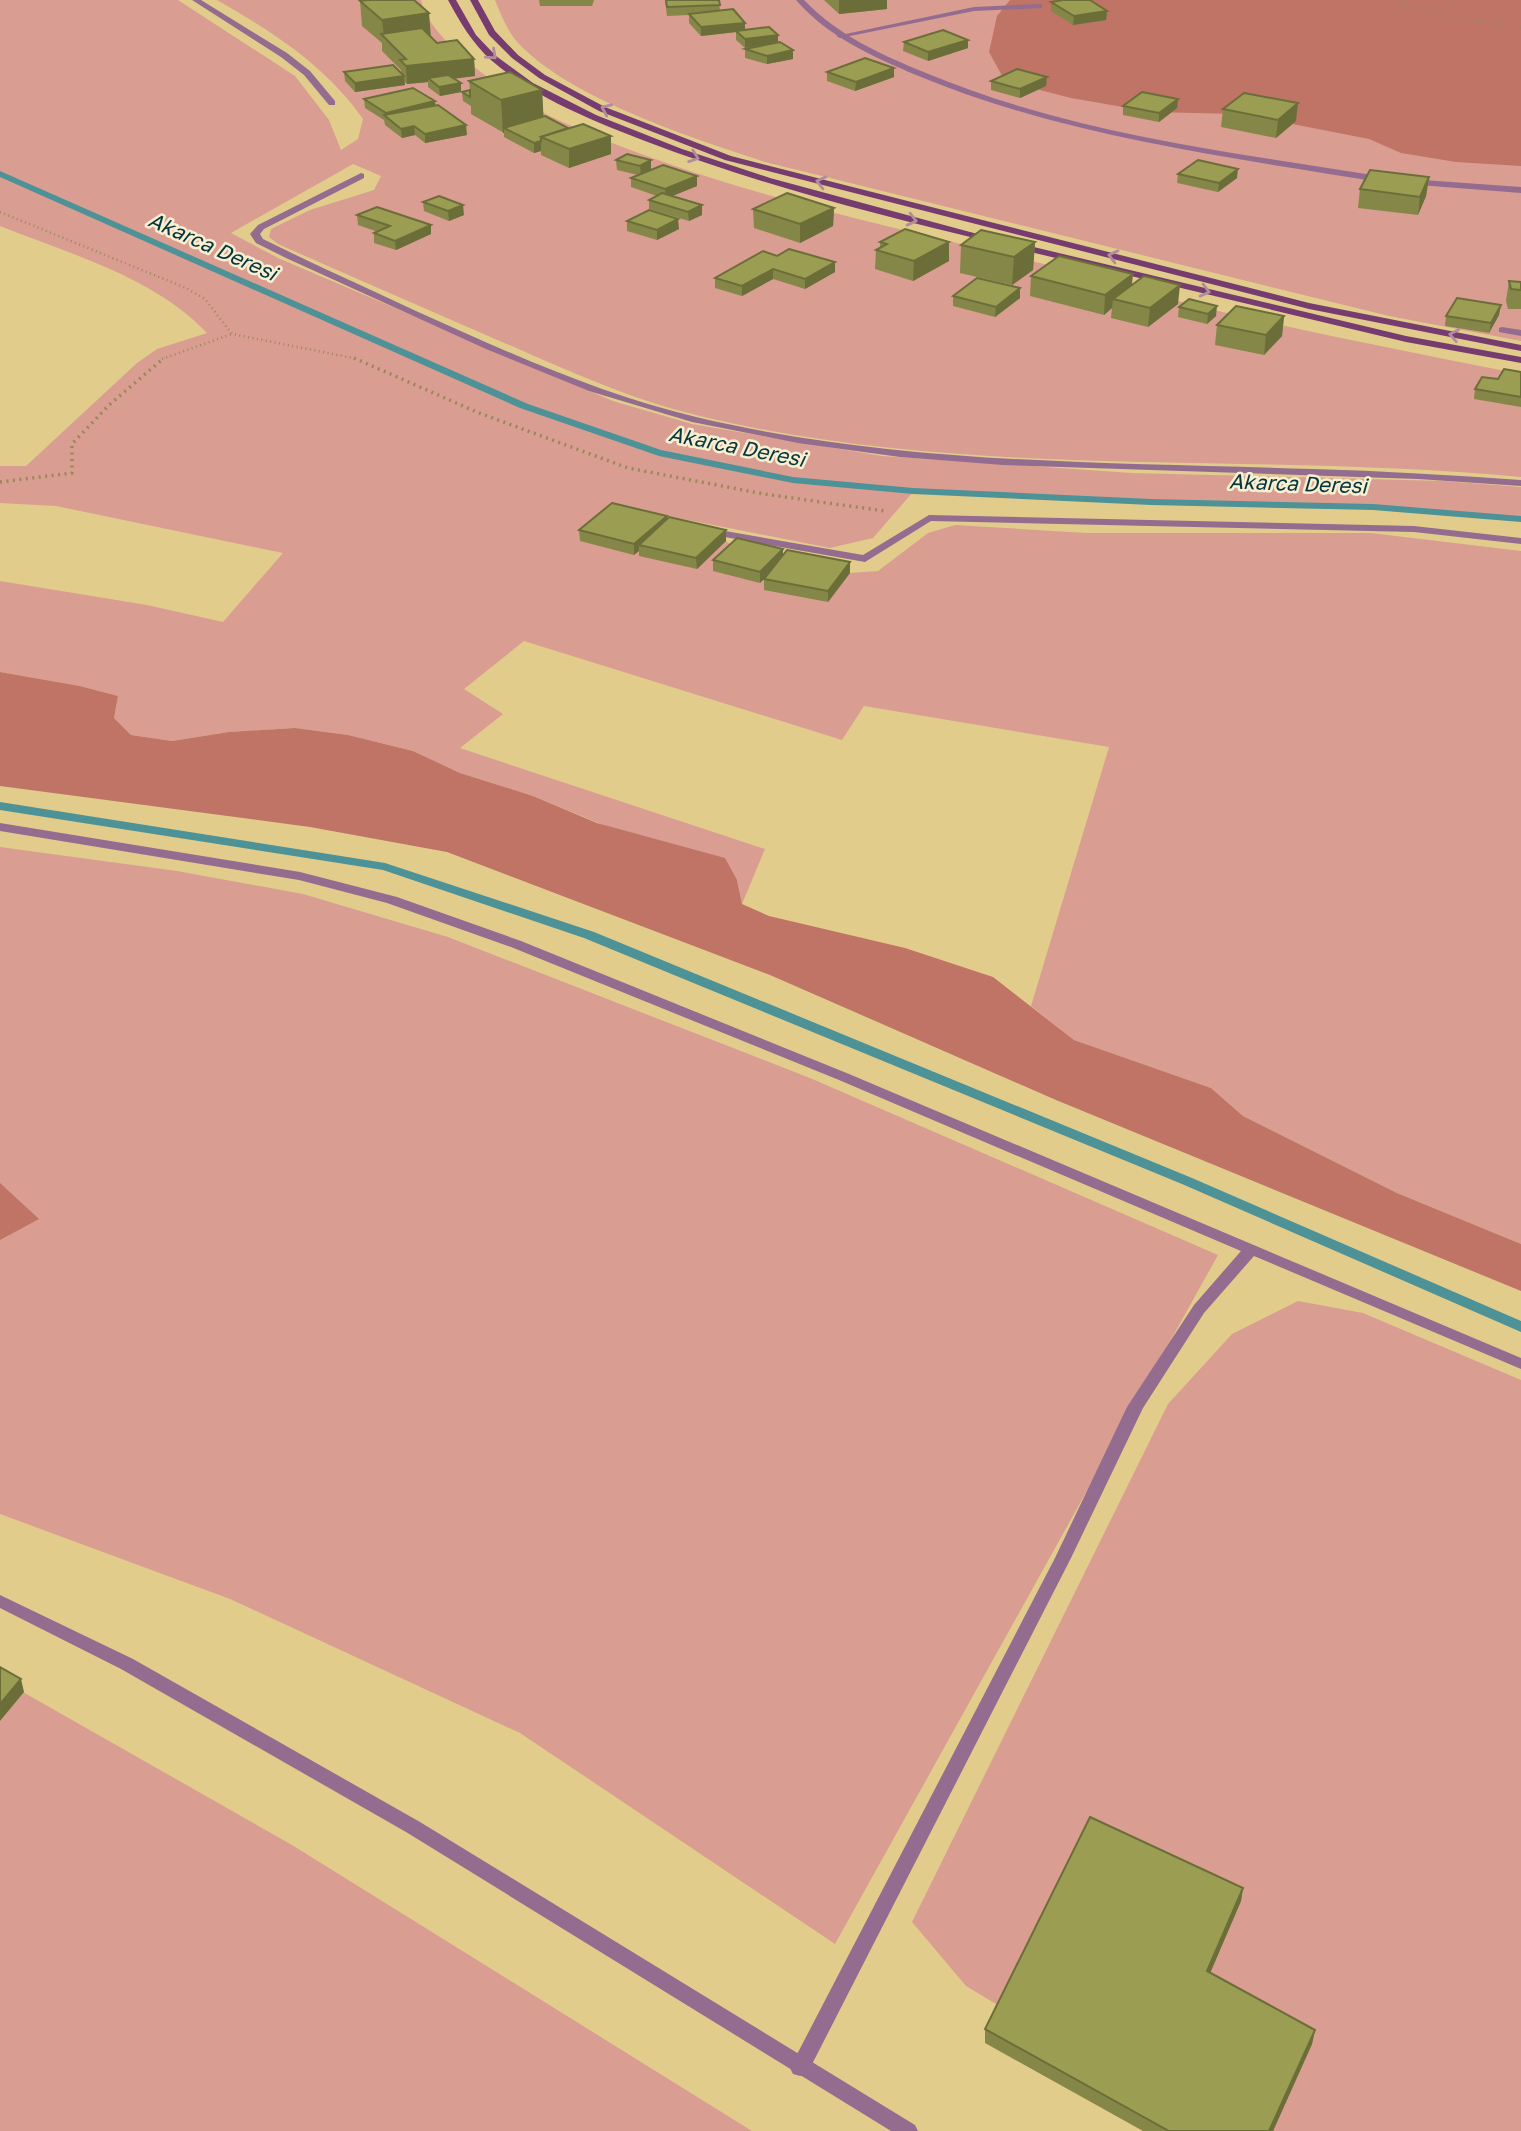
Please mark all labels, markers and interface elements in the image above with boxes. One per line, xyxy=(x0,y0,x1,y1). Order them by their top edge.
one-way arrow xyxy=(484,46,497,59)
one-way arrow xyxy=(601,103,614,117)
one-way arrow xyxy=(687,149,699,163)
one-way arrow xyxy=(815,176,827,190)
water label: Akarca Deresi xyxy=(145,206,283,287)
one-way arrow xyxy=(906,212,918,227)
one-way arrow xyxy=(1107,250,1119,264)
one-way arrow xyxy=(1198,283,1210,297)
one-way arrow xyxy=(1448,329,1460,344)
water label: Akarca Deresi xyxy=(667,420,810,472)
water label: Akarca Deresi xyxy=(1229,468,1370,498)

